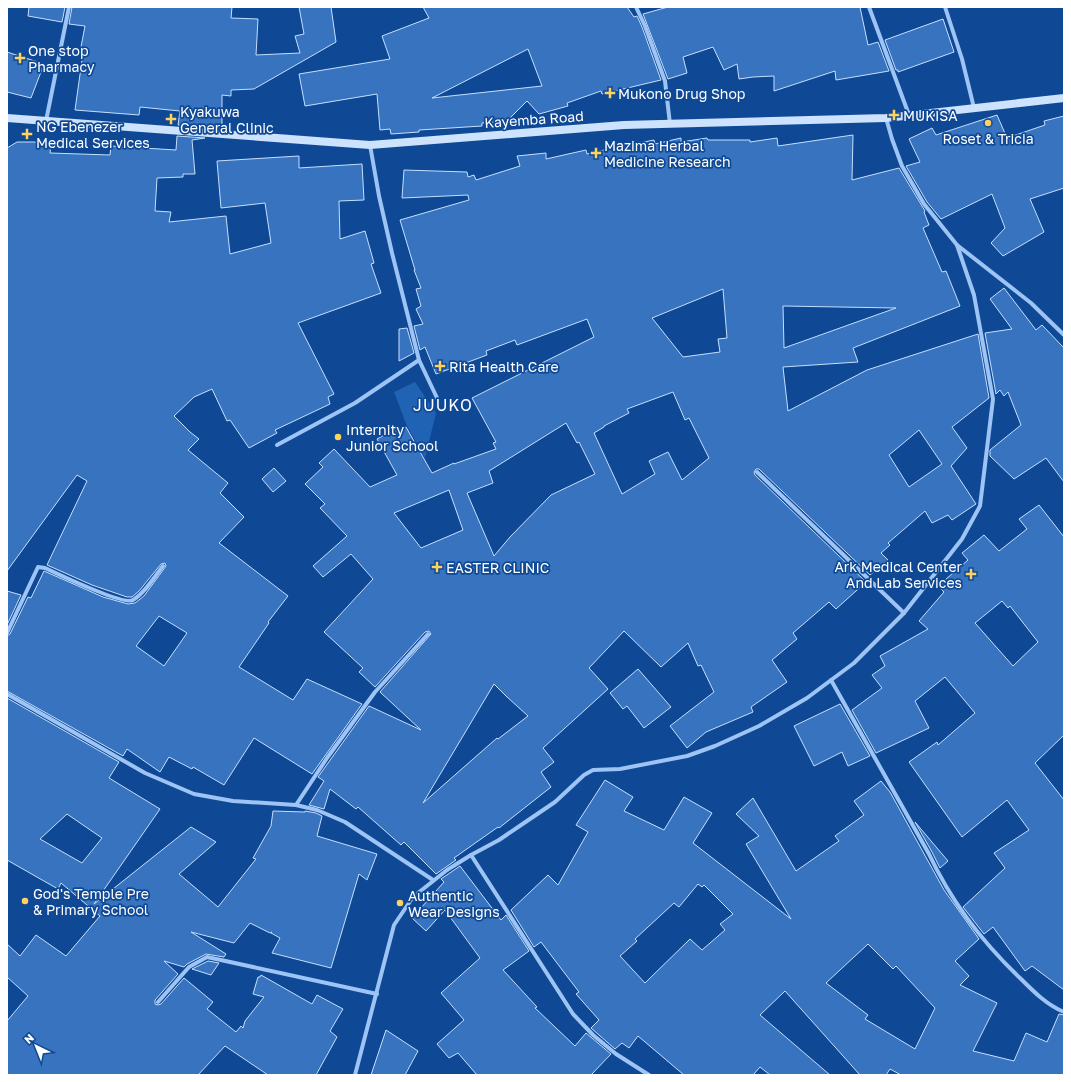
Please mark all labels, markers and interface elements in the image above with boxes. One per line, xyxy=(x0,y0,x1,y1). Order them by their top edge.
place label: One stop Pharmacy xyxy=(28,42,95,75)
marker: One stop Pharmacy xyxy=(15,53,25,63)
place label: Mukono Drug Shop xyxy=(618,85,745,102)
marker: Mukono Drug Shop xyxy=(605,88,615,98)
place label: Kyakuwa General Clinic xyxy=(180,103,274,136)
street label: Kayemba Road xyxy=(484,107,584,131)
place label: MUKISA xyxy=(903,107,958,124)
marker: MUKISA xyxy=(888,109,900,121)
marker: Kyakuwa General Clinic xyxy=(165,113,177,125)
place label: NG Ebenezer Medical Services xyxy=(36,118,150,151)
marker: Roset & Tricia xyxy=(983,118,993,128)
marker: NG Ebenezer Medical Services xyxy=(21,128,33,140)
place label: Roset & Tricia xyxy=(942,130,1034,147)
place label: Mazima Herbal Medicine Research xyxy=(604,137,731,170)
marker: Mazima Herbal Medicine Research xyxy=(591,148,601,158)
place label: Rita Health Care xyxy=(449,358,559,375)
marker: Rita Health Care xyxy=(434,360,446,372)
district label: JUUKO xyxy=(413,395,473,415)
place label: Internity Junior School xyxy=(346,421,438,454)
marker: Internity Junior School xyxy=(333,432,343,442)
place label: Ark Medical Center And Lab Services xyxy=(834,558,963,591)
place label: EASTER CLINIC xyxy=(446,559,549,576)
marker: EASTER CLINIC xyxy=(431,561,443,573)
marker: Ark Medical Center And Lab Services xyxy=(965,568,977,580)
place label: God's Temple Pre & Primary School xyxy=(33,885,149,918)
place label: Authentic Wear Designs xyxy=(408,887,500,920)
marker: God's Temple Pre & Primary School xyxy=(20,896,30,906)
marker: Authentic Wear Designs xyxy=(395,898,405,908)
north arrow xyxy=(16,1026,56,1066)
text: N xyxy=(21,1031,36,1046)

